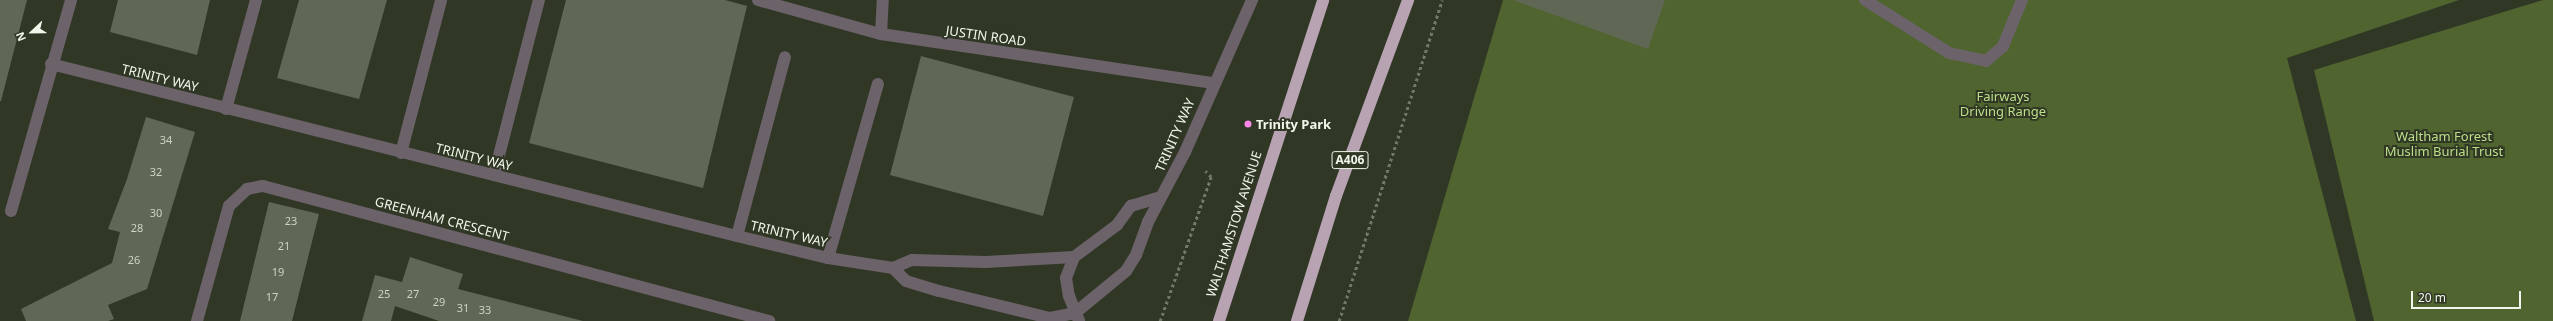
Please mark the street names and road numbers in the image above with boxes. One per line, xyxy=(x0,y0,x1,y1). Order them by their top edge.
street label: JUSTIN ROAD xyxy=(945,23,1027,49)
street label: TRINITY WAY xyxy=(120,61,200,95)
street label: TRINITY WAY xyxy=(1152,96,1198,174)
street label: TRINITY WAY xyxy=(434,140,514,174)
street label: WALTHAMSTOW AVENUE xyxy=(1203,149,1265,299)
road number: A406 xyxy=(1331,150,1369,170)
street label: GREENHAM CRESCENT xyxy=(373,194,511,244)
street label: TRINITY WAY xyxy=(749,218,829,250)

